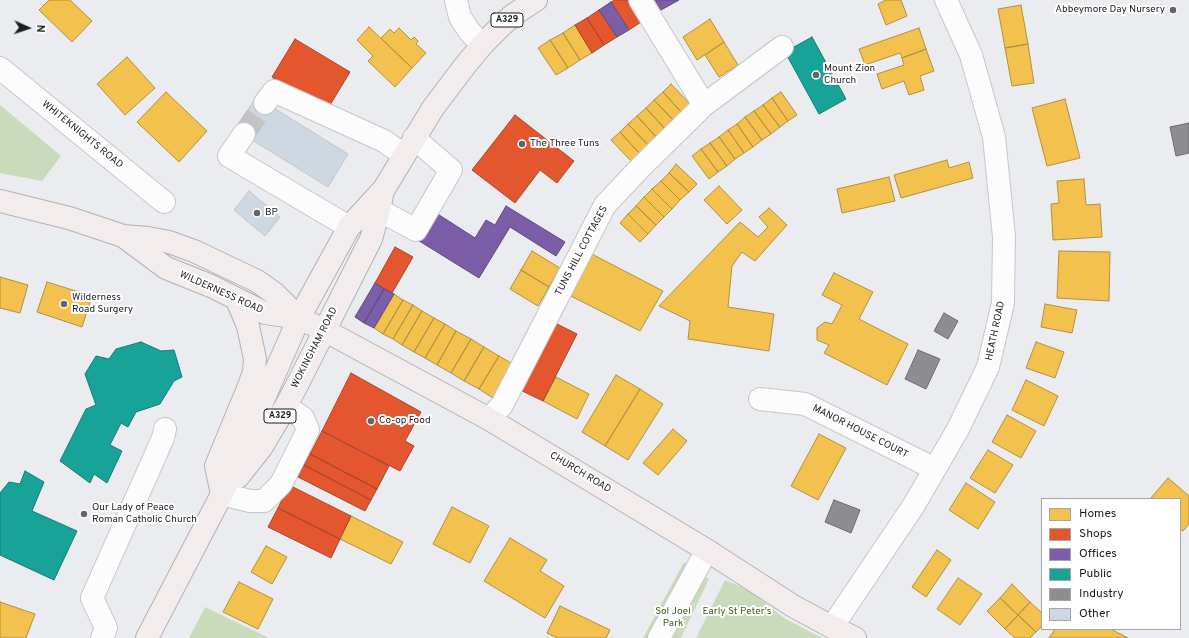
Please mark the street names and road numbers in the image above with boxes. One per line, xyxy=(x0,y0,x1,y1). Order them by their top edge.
road number: A329 xyxy=(491,13,523,27)
street label: WHITEKNIGHTS ROAD xyxy=(39,99,125,171)
street label: TUNS HILL COTTAGES xyxy=(553,204,611,298)
street label: WILDERNESS ROAD xyxy=(177,269,265,317)
street label: HEATH ROAD xyxy=(984,300,1008,362)
street label: WOKINGHAM ROAD xyxy=(289,305,341,391)
street label: MANOR HOUSE COURT xyxy=(810,403,910,461)
road number: A329 xyxy=(264,409,296,423)
street label: CHURCH ROAD xyxy=(547,450,613,496)

